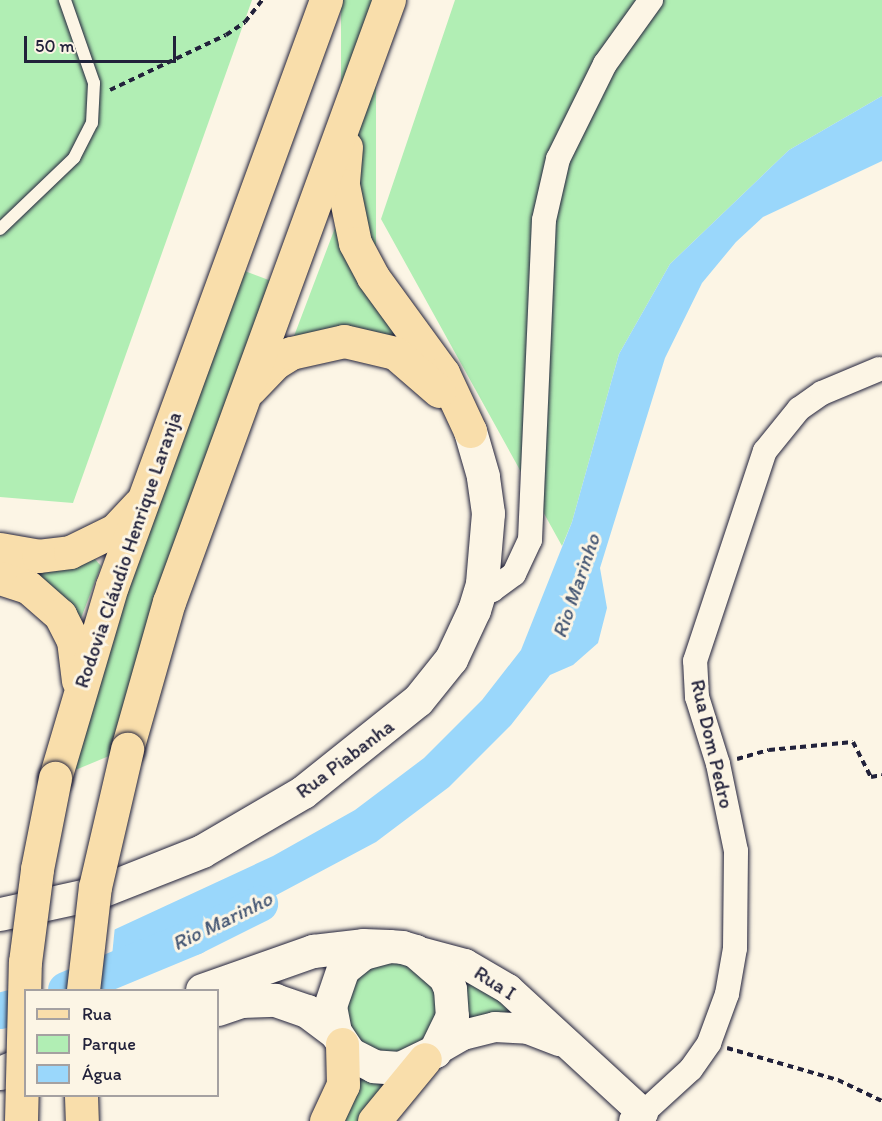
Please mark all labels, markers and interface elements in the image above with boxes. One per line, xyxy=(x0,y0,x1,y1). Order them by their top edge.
scale bar xyxy=(27,24,178,62)
text: 50 m xyxy=(35,35,75,57)
street label: Rodovia Cláudio Henrique Laranja xyxy=(69,409,187,691)
water label: Rio Marinho xyxy=(547,531,605,641)
street label: Rua Dom Pedro xyxy=(686,677,738,811)
street label: Rua Piabanha xyxy=(291,714,399,804)
water label: Rio Marinho xyxy=(168,886,276,956)
street label: Rua I xyxy=(470,961,520,1005)
legend xyxy=(24,989,219,1097)
text: Rua xyxy=(82,1003,112,1025)
text: Parque xyxy=(82,1033,136,1055)
text: Água xyxy=(82,1063,122,1085)

